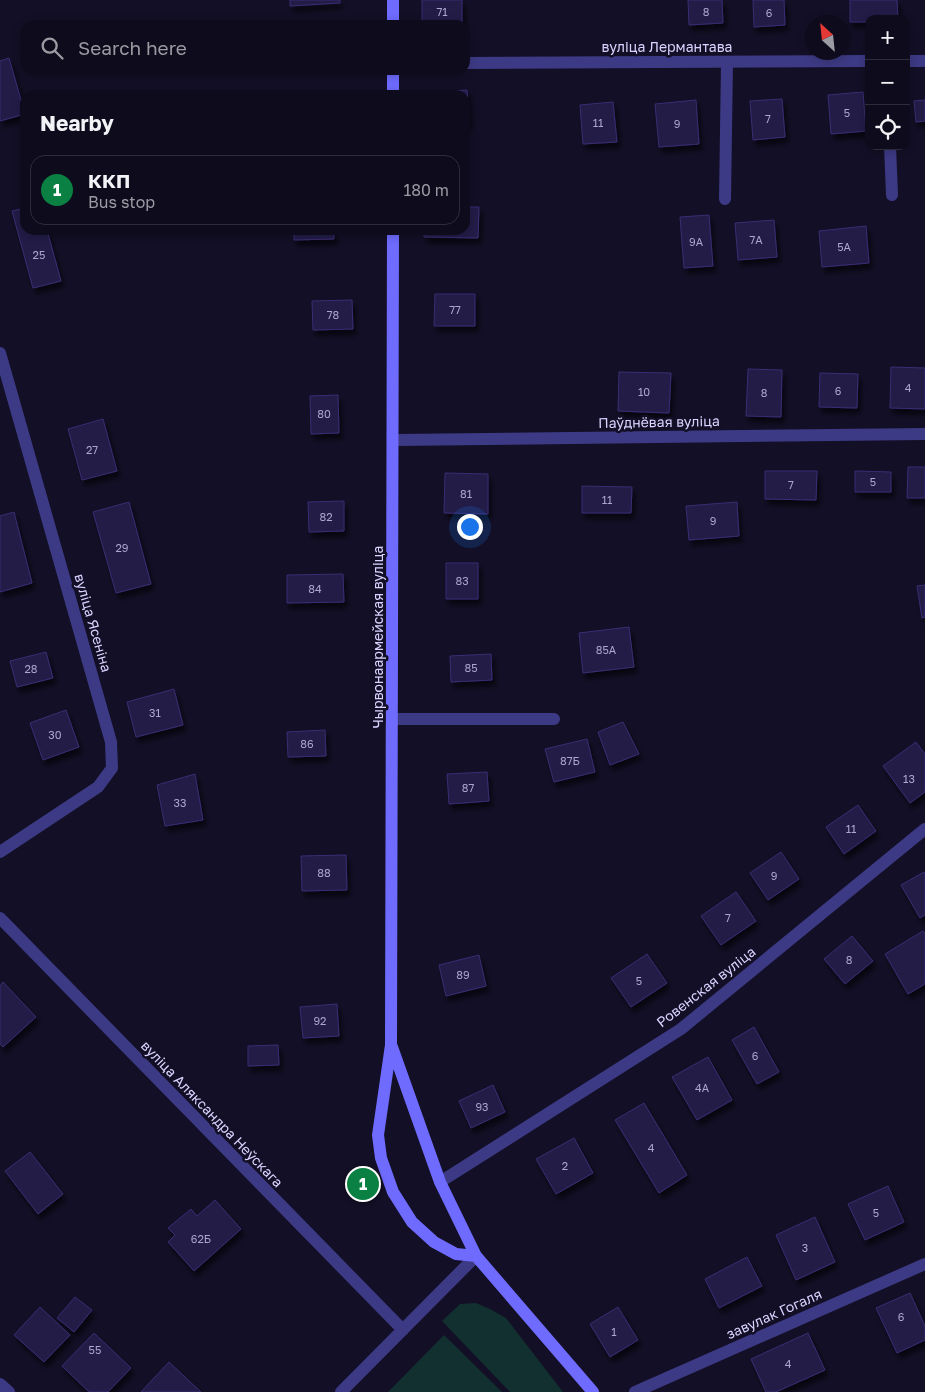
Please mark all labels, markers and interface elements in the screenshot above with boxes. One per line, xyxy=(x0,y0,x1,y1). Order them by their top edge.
house number: 71 xyxy=(436,5,448,18)
house number: 8 xyxy=(703,5,710,18)
house number: 6 xyxy=(766,6,773,19)
north arrow xyxy=(805,15,850,60)
map controls xyxy=(865,15,910,150)
button: + xyxy=(865,15,910,60)
search box xyxy=(20,20,470,75)
icon: search xyxy=(38,34,66,62)
text: Search here xyxy=(78,36,187,59)
street label: вуліца Лермантава xyxy=(602,38,732,55)
button: − xyxy=(865,60,910,105)
button: locate xyxy=(865,105,910,150)
house number: 5 xyxy=(844,106,850,119)
text: Nearby xyxy=(40,110,114,136)
house number: 7 xyxy=(765,112,771,125)
house number: 11 xyxy=(593,116,603,129)
house number: 9 xyxy=(674,117,680,130)
text: ККП xyxy=(88,169,130,192)
text: 1 xyxy=(53,180,61,200)
text: 180 m xyxy=(403,180,449,200)
text: Bus stop xyxy=(88,192,155,212)
house number: 7А xyxy=(749,233,763,246)
house number: 9А xyxy=(689,235,704,248)
house number: 5А xyxy=(837,240,852,253)
house number: 25 xyxy=(33,248,45,261)
house number: 77 xyxy=(449,303,461,316)
house number: 78 xyxy=(327,308,340,321)
house number: 4 xyxy=(905,381,912,394)
house number: 6 xyxy=(835,384,842,397)
house number: 10 xyxy=(638,385,650,398)
house number: 8 xyxy=(761,386,768,399)
house number: 80 xyxy=(317,407,331,420)
street label: Паўднёвая вуліца xyxy=(598,412,720,431)
house number: 27 xyxy=(86,443,98,456)
house number: 5 xyxy=(870,475,876,488)
house number: 7 xyxy=(788,478,794,491)
house number: 81 xyxy=(460,487,472,500)
house number: 11 xyxy=(602,493,612,506)
house number: 82 xyxy=(319,510,333,523)
your location xyxy=(457,514,483,540)
house number: 9 xyxy=(710,514,716,527)
house number: 29 xyxy=(115,541,129,554)
street label: Чырвонаармейская вуліца xyxy=(369,545,386,729)
street label: вуліца Ясеніна xyxy=(71,572,116,674)
house number: 83 xyxy=(455,574,469,587)
house number: 84 xyxy=(308,582,322,595)
house number: 85А xyxy=(596,643,617,656)
house number: 85 xyxy=(464,661,478,674)
house number: 28 xyxy=(24,662,38,675)
house number: 31 xyxy=(149,706,161,719)
house number: 30 xyxy=(48,728,62,741)
house number: 86 xyxy=(300,737,314,750)
house number: 87Б xyxy=(560,754,580,767)
house number: 13 xyxy=(903,772,915,785)
house number: 87 xyxy=(462,781,474,794)
house number: 33 xyxy=(174,796,186,809)
house number: 11 xyxy=(846,822,856,835)
house number: 88 xyxy=(317,866,331,879)
house number: 9 xyxy=(771,869,777,882)
house number: 7 xyxy=(725,911,731,924)
street label: Ровенская вуліца xyxy=(653,943,759,1030)
house number: 8 xyxy=(846,953,853,966)
house number: 89 xyxy=(456,968,470,981)
house number: 5 xyxy=(636,974,642,987)
house number: 92 xyxy=(313,1014,327,1027)
street label: вуліца Аляксандра Неўскага xyxy=(138,1037,287,1190)
house number: 6 xyxy=(752,1049,759,1062)
house number: 4А xyxy=(695,1081,710,1094)
house number: 93 xyxy=(475,1100,489,1113)
house number: 4 xyxy=(648,1141,655,1154)
house number: 2 xyxy=(562,1159,568,1172)
pin: 1 xyxy=(347,1165,379,1203)
house number: 5 xyxy=(873,1206,879,1219)
house number: 62Б xyxy=(191,1232,211,1245)
house number: 3 xyxy=(802,1241,808,1254)
street label: завулак Гогаля xyxy=(723,1285,824,1342)
house number: 6 xyxy=(898,1310,905,1323)
house number: 1 xyxy=(611,1325,617,1338)
house number: 55 xyxy=(89,1343,101,1356)
house number: 4 xyxy=(785,1357,792,1370)

